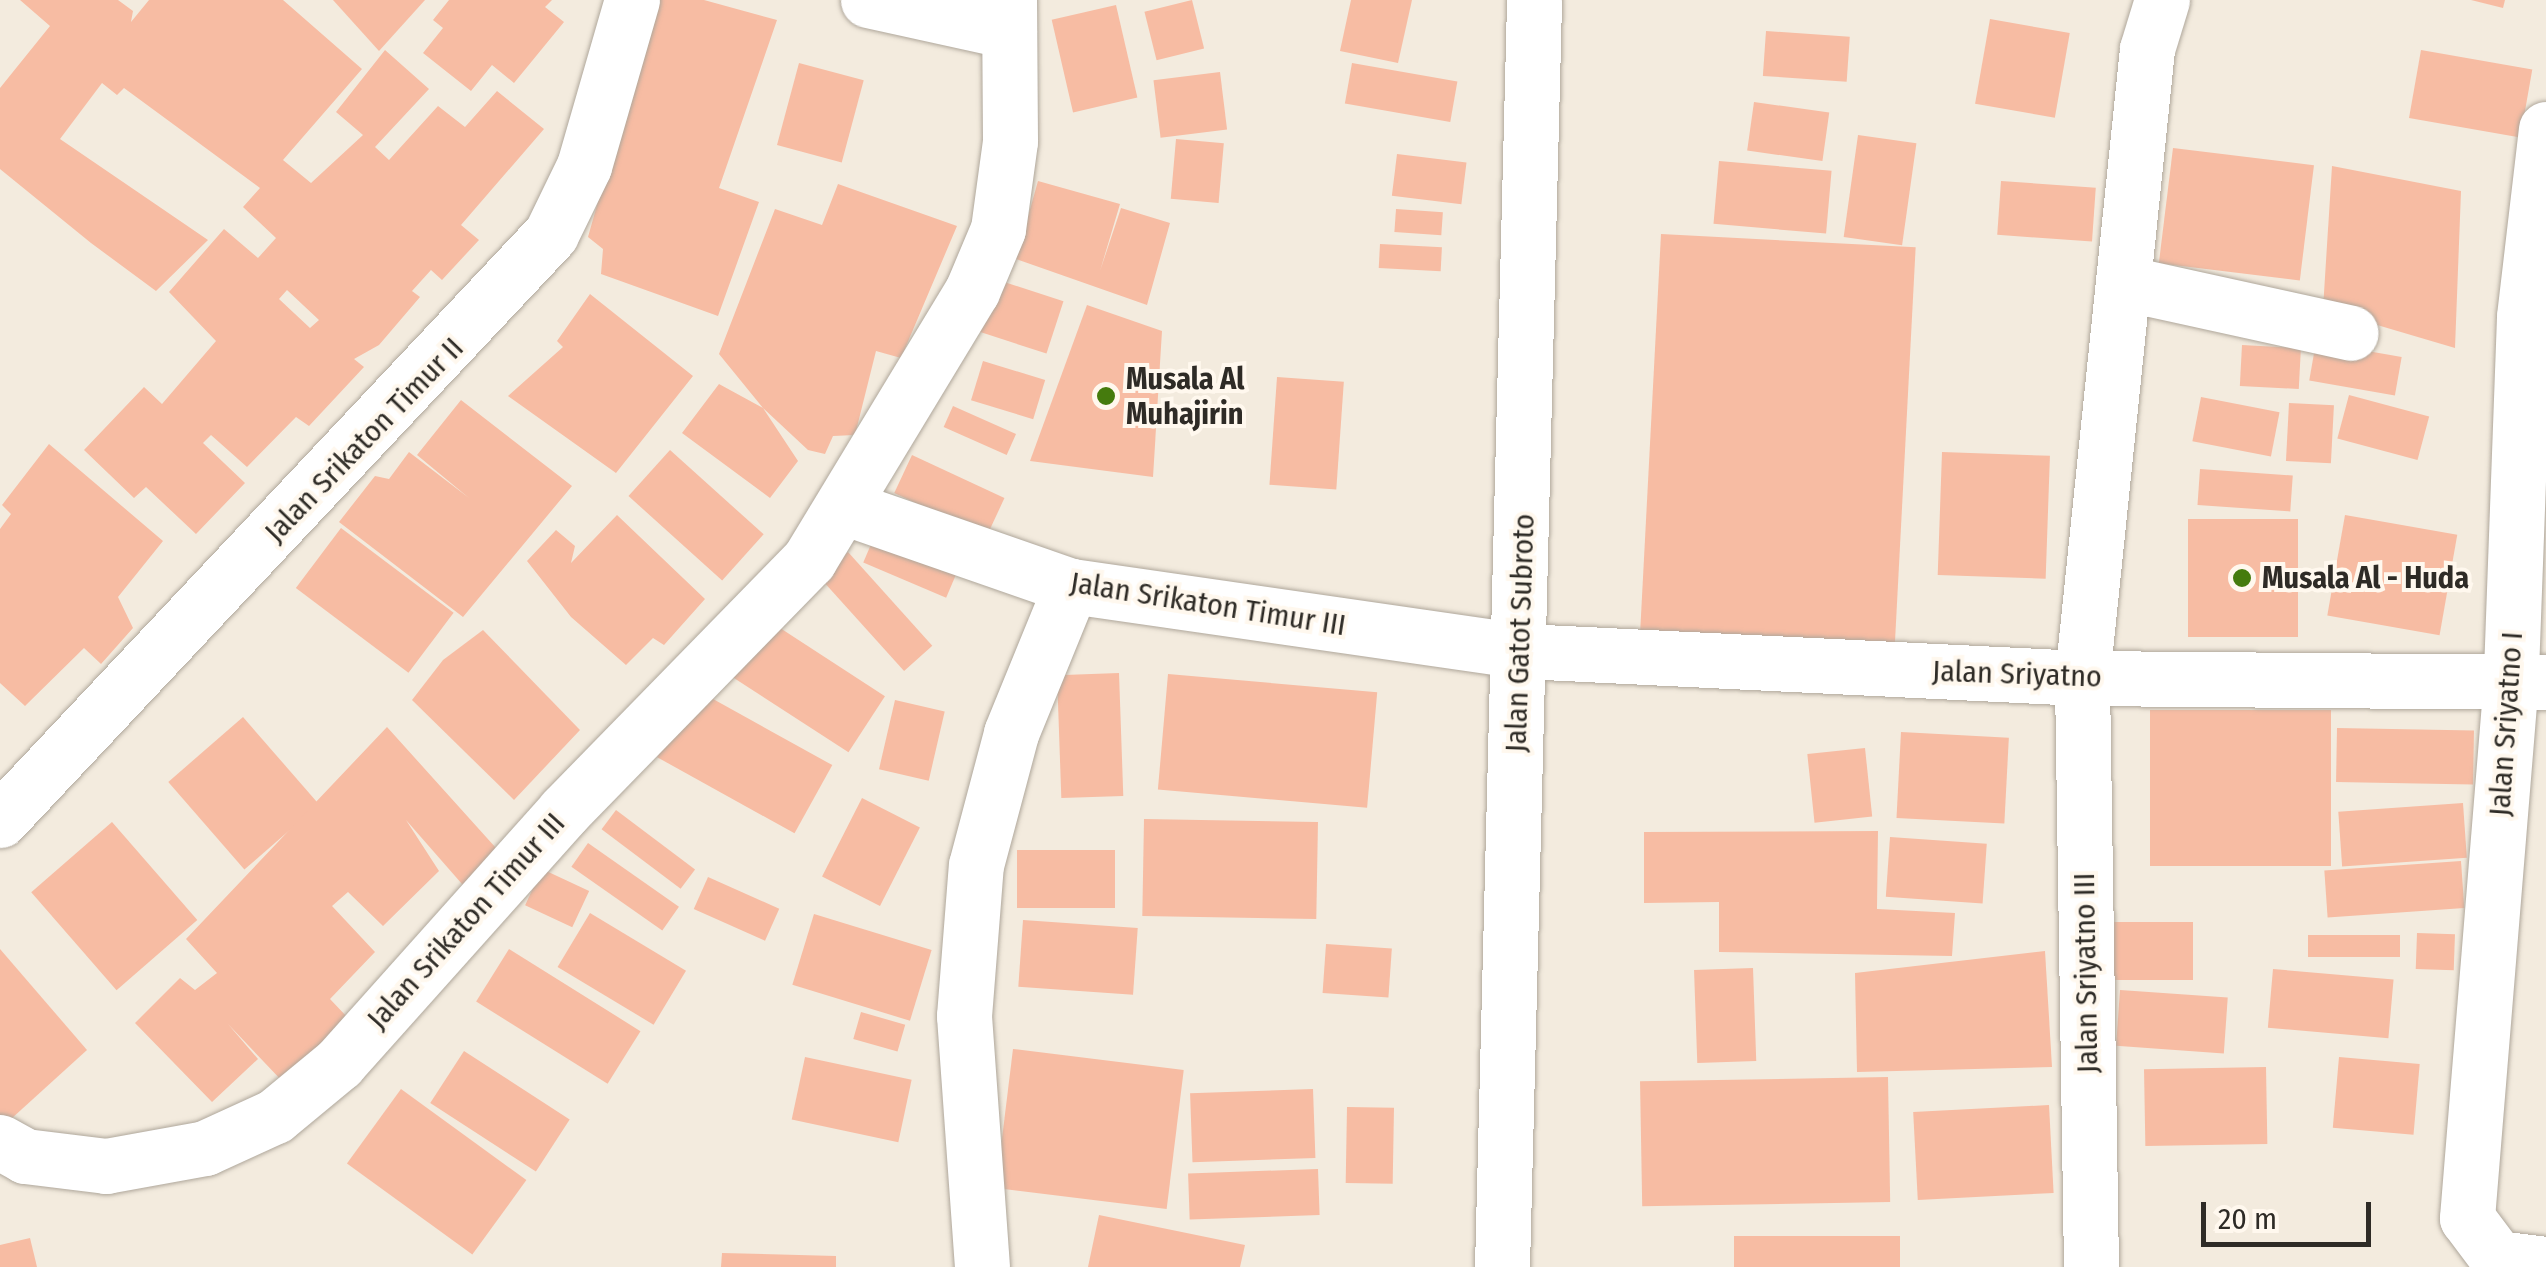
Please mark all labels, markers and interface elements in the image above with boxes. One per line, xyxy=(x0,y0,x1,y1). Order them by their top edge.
street label: Jalan Srikaton Timur II xyxy=(257,330,471,550)
place label: Musala Al Muhajirin xyxy=(1126,361,1244,432)
marker: Musala Al Muhajirin xyxy=(1095,385,1117,407)
street label: Jalan Gatot Subroto xyxy=(1498,513,1542,753)
place label: Musala Al - Huda xyxy=(2262,560,2469,596)
street label: Jalan Srikaton Timur III xyxy=(1068,564,1348,644)
marker: Musala Al - Huda xyxy=(2231,567,2253,589)
street label: Jalan Sriyatno I xyxy=(2482,631,2530,817)
street label: Jalan Sriyatno xyxy=(1931,653,2103,695)
street label: Jalan Srikaton Timur III xyxy=(359,806,573,1036)
street label: Jalan Sriyatno III xyxy=(2066,872,2106,1074)
scale bar xyxy=(2206,1182,2376,1244)
text: 20 m xyxy=(2218,1201,2277,1237)

